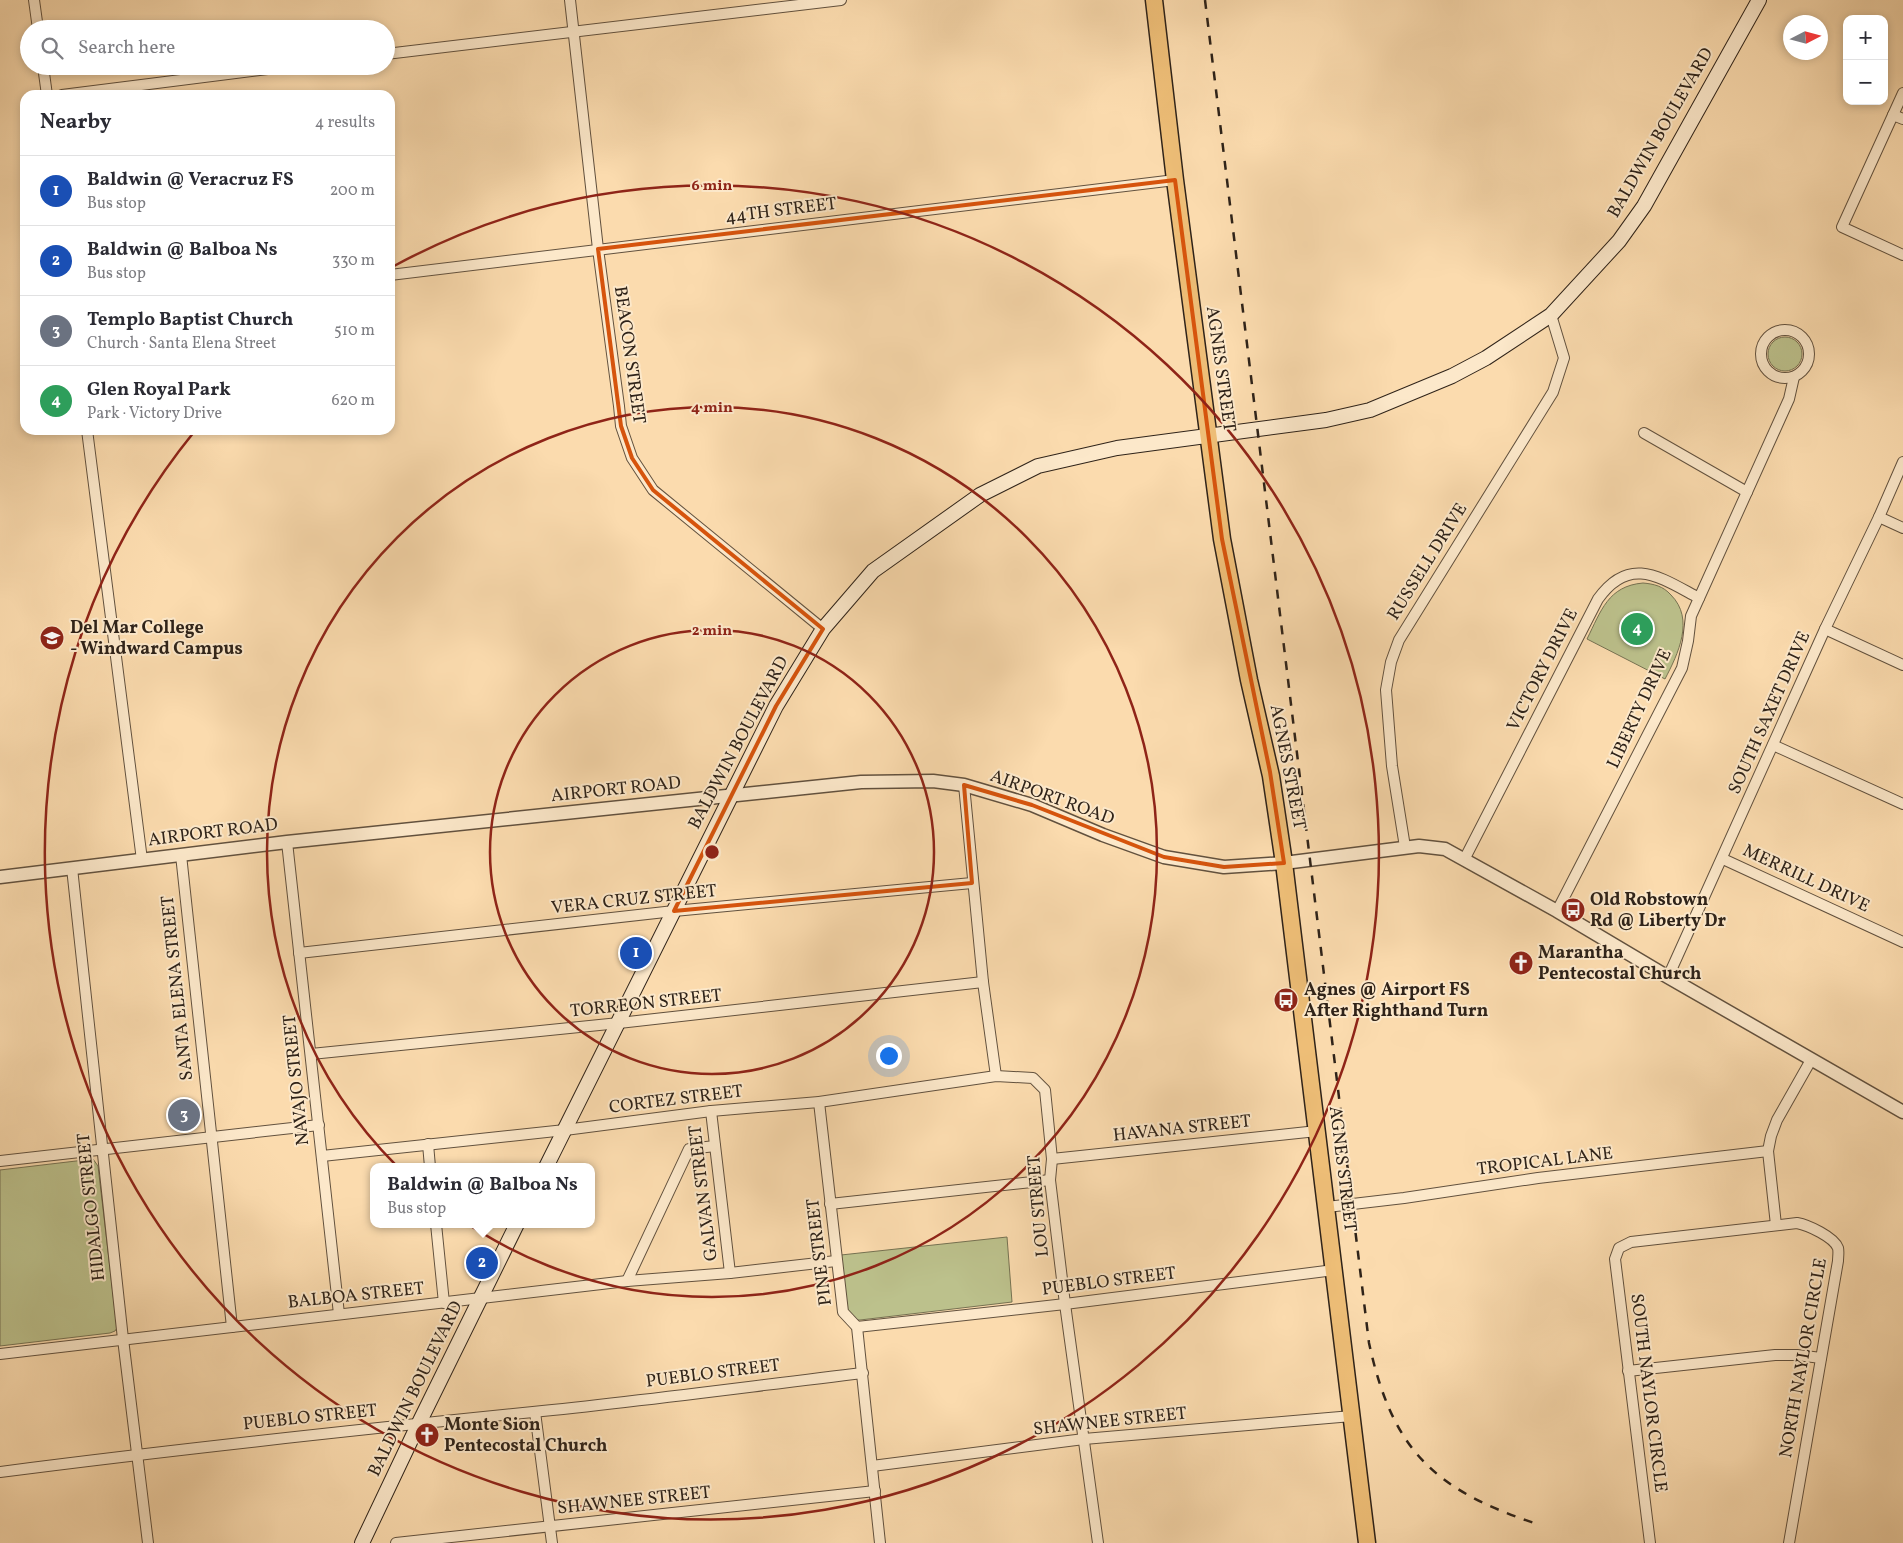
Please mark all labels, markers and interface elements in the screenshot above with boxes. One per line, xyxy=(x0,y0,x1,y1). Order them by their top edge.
north arrow xyxy=(1783,15,1828,60)
map controls xyxy=(1843,15,1888,105)
button: + xyxy=(1843,15,1888,60)
search box xyxy=(20,20,395,75)
icon: search xyxy=(38,34,66,62)
text: Search here xyxy=(78,35,175,61)
street label: BALDWIN BOULEVARD xyxy=(1602,43,1720,223)
button: − xyxy=(1843,60,1888,105)
text: Nearby xyxy=(40,108,111,137)
text: 4 results xyxy=(315,112,375,134)
text: Baldwin @ Veracruz FS xyxy=(87,167,294,193)
text: 6 min xyxy=(692,176,733,197)
text: 1 xyxy=(53,180,59,202)
text: 200 m xyxy=(330,180,375,202)
street label: 44TH STREET xyxy=(724,192,839,230)
text: Bus stop xyxy=(87,193,146,215)
text: Baldwin @ Balboa Ns xyxy=(87,237,277,263)
text: 2 xyxy=(52,250,60,272)
text: 330 m xyxy=(332,250,375,272)
text: Bus stop xyxy=(87,263,146,285)
street label: BEACON STREET xyxy=(607,284,651,426)
street label: AGNES STREET xyxy=(1199,305,1241,434)
text: Templo Baptist Church xyxy=(87,307,293,333)
text: 3 xyxy=(52,320,60,342)
text: 510 m xyxy=(334,320,375,342)
text: Church · Santa Elena Street xyxy=(87,333,276,355)
text: Glen Royal Park xyxy=(87,377,231,403)
text: 4 xyxy=(51,390,61,412)
text: 620 m xyxy=(331,390,375,412)
text: 4 min xyxy=(691,398,733,419)
text: Park · Victory Drive xyxy=(87,403,222,425)
street label: RUSSELL DRIVE xyxy=(1382,498,1474,625)
street label: VICTORY DRIVE xyxy=(1501,604,1585,736)
pin: 4 xyxy=(1621,610,1653,648)
place label: Del Mar College - Windward Campus xyxy=(70,616,243,662)
text: 2 min xyxy=(692,621,732,642)
school or university icon: Del Mar College - Windward Campus xyxy=(39,625,65,651)
street label: SOUTH SAXET DRIVE xyxy=(1723,627,1817,799)
street label: LIBERTY DRIVE xyxy=(1601,645,1679,773)
street label: BALDWIN BOULEVARD xyxy=(683,652,795,834)
street label: AGNES STREET xyxy=(1263,702,1311,832)
street label: AIRPORT ROAD xyxy=(986,764,1118,832)
street label: AIRPORT ROAD xyxy=(550,771,682,809)
street label: AIRPORT ROAD xyxy=(147,813,279,853)
street label: MERRILL DRIVE xyxy=(1738,839,1874,919)
centre of rings xyxy=(703,843,721,861)
street label: VERA CRUZ STREET xyxy=(550,879,718,921)
place label: Old Robstown Rd @ Liberty Dr xyxy=(1590,888,1727,934)
street label: SANTA ELENA STREET xyxy=(156,894,200,1082)
bus stop icon: Old Robstown Rd @ Liberty Dr xyxy=(1560,897,1586,923)
pin: 1 xyxy=(620,934,652,972)
place label: Marantha Pentecostal Church xyxy=(1538,941,1702,987)
church icon: Marantha Pentecostal Church xyxy=(1508,950,1534,976)
place label: Agnes @ Airport FS After Righthand Turn xyxy=(1304,978,1489,1024)
street label: TORREON STREET xyxy=(569,984,724,1024)
bus stop icon: Agnes @ Airport FS After Righthand Turn xyxy=(1273,987,1299,1013)
street label: NAVAJO STREET xyxy=(278,1013,316,1147)
your location xyxy=(876,1043,902,1069)
street label: CORTEZ STREET xyxy=(608,1079,745,1121)
pin: 3 xyxy=(168,1096,200,1134)
street label: AGNES STREET xyxy=(1322,1105,1362,1234)
street label: HAVANA STREET xyxy=(1112,1109,1253,1149)
street label: GALVAN STREET xyxy=(683,1123,725,1262)
street label: HIDALGO STREET xyxy=(72,1131,112,1282)
street label: TROPICAL LANE xyxy=(1475,1141,1615,1183)
street label: LOU STREET xyxy=(1022,1153,1056,1258)
popup xyxy=(370,1163,595,1228)
text: Baldwin @ Balboa Ns xyxy=(387,1172,578,1198)
street label: PINE STREET xyxy=(801,1196,839,1307)
text: Bus stop xyxy=(387,1198,446,1220)
pin: 2 xyxy=(466,1244,498,1282)
street label: NORTH NAYLOR CIRCLE xyxy=(1774,1256,1834,1460)
street label: PUEBLO STREET xyxy=(1041,1261,1178,1303)
street label: BALBOA STREET xyxy=(287,1276,426,1316)
street label: SOUTH NAYLOR CIRCLE xyxy=(1623,1292,1673,1494)
street label: BALDWIN BOULEVARD xyxy=(362,1297,470,1481)
street label: PUEBLO STREET xyxy=(645,1353,782,1395)
street label: PUEBLO STREET xyxy=(242,1398,379,1437)
street label: SHAWNEE STREET xyxy=(1032,1401,1188,1442)
place label: Monte Sion Pentecostal Church xyxy=(444,1413,608,1459)
church icon: Monte Sion Pentecostal Church xyxy=(414,1422,440,1448)
street label: SHAWNEE STREET xyxy=(556,1480,712,1521)

